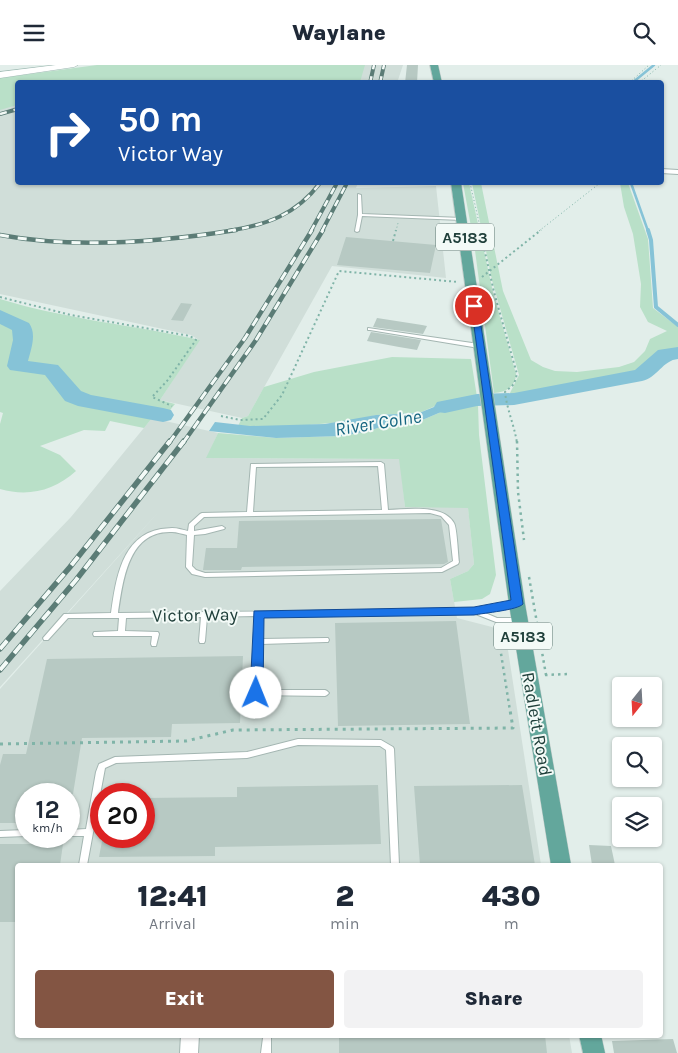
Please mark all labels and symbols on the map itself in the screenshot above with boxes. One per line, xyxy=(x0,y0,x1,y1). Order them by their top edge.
road number: A5183 xyxy=(436,223,494,251)
pin xyxy=(453,285,495,327)
water label: River Colne xyxy=(333,405,423,441)
street label: Victor Way xyxy=(152,603,239,627)
road number: A5183 xyxy=(494,623,552,649)
position arrow xyxy=(229,666,281,718)
street label: Radlett Road xyxy=(517,670,557,778)
north arrow xyxy=(612,677,662,727)
speed limit sign: 20 xyxy=(90,783,155,848)

